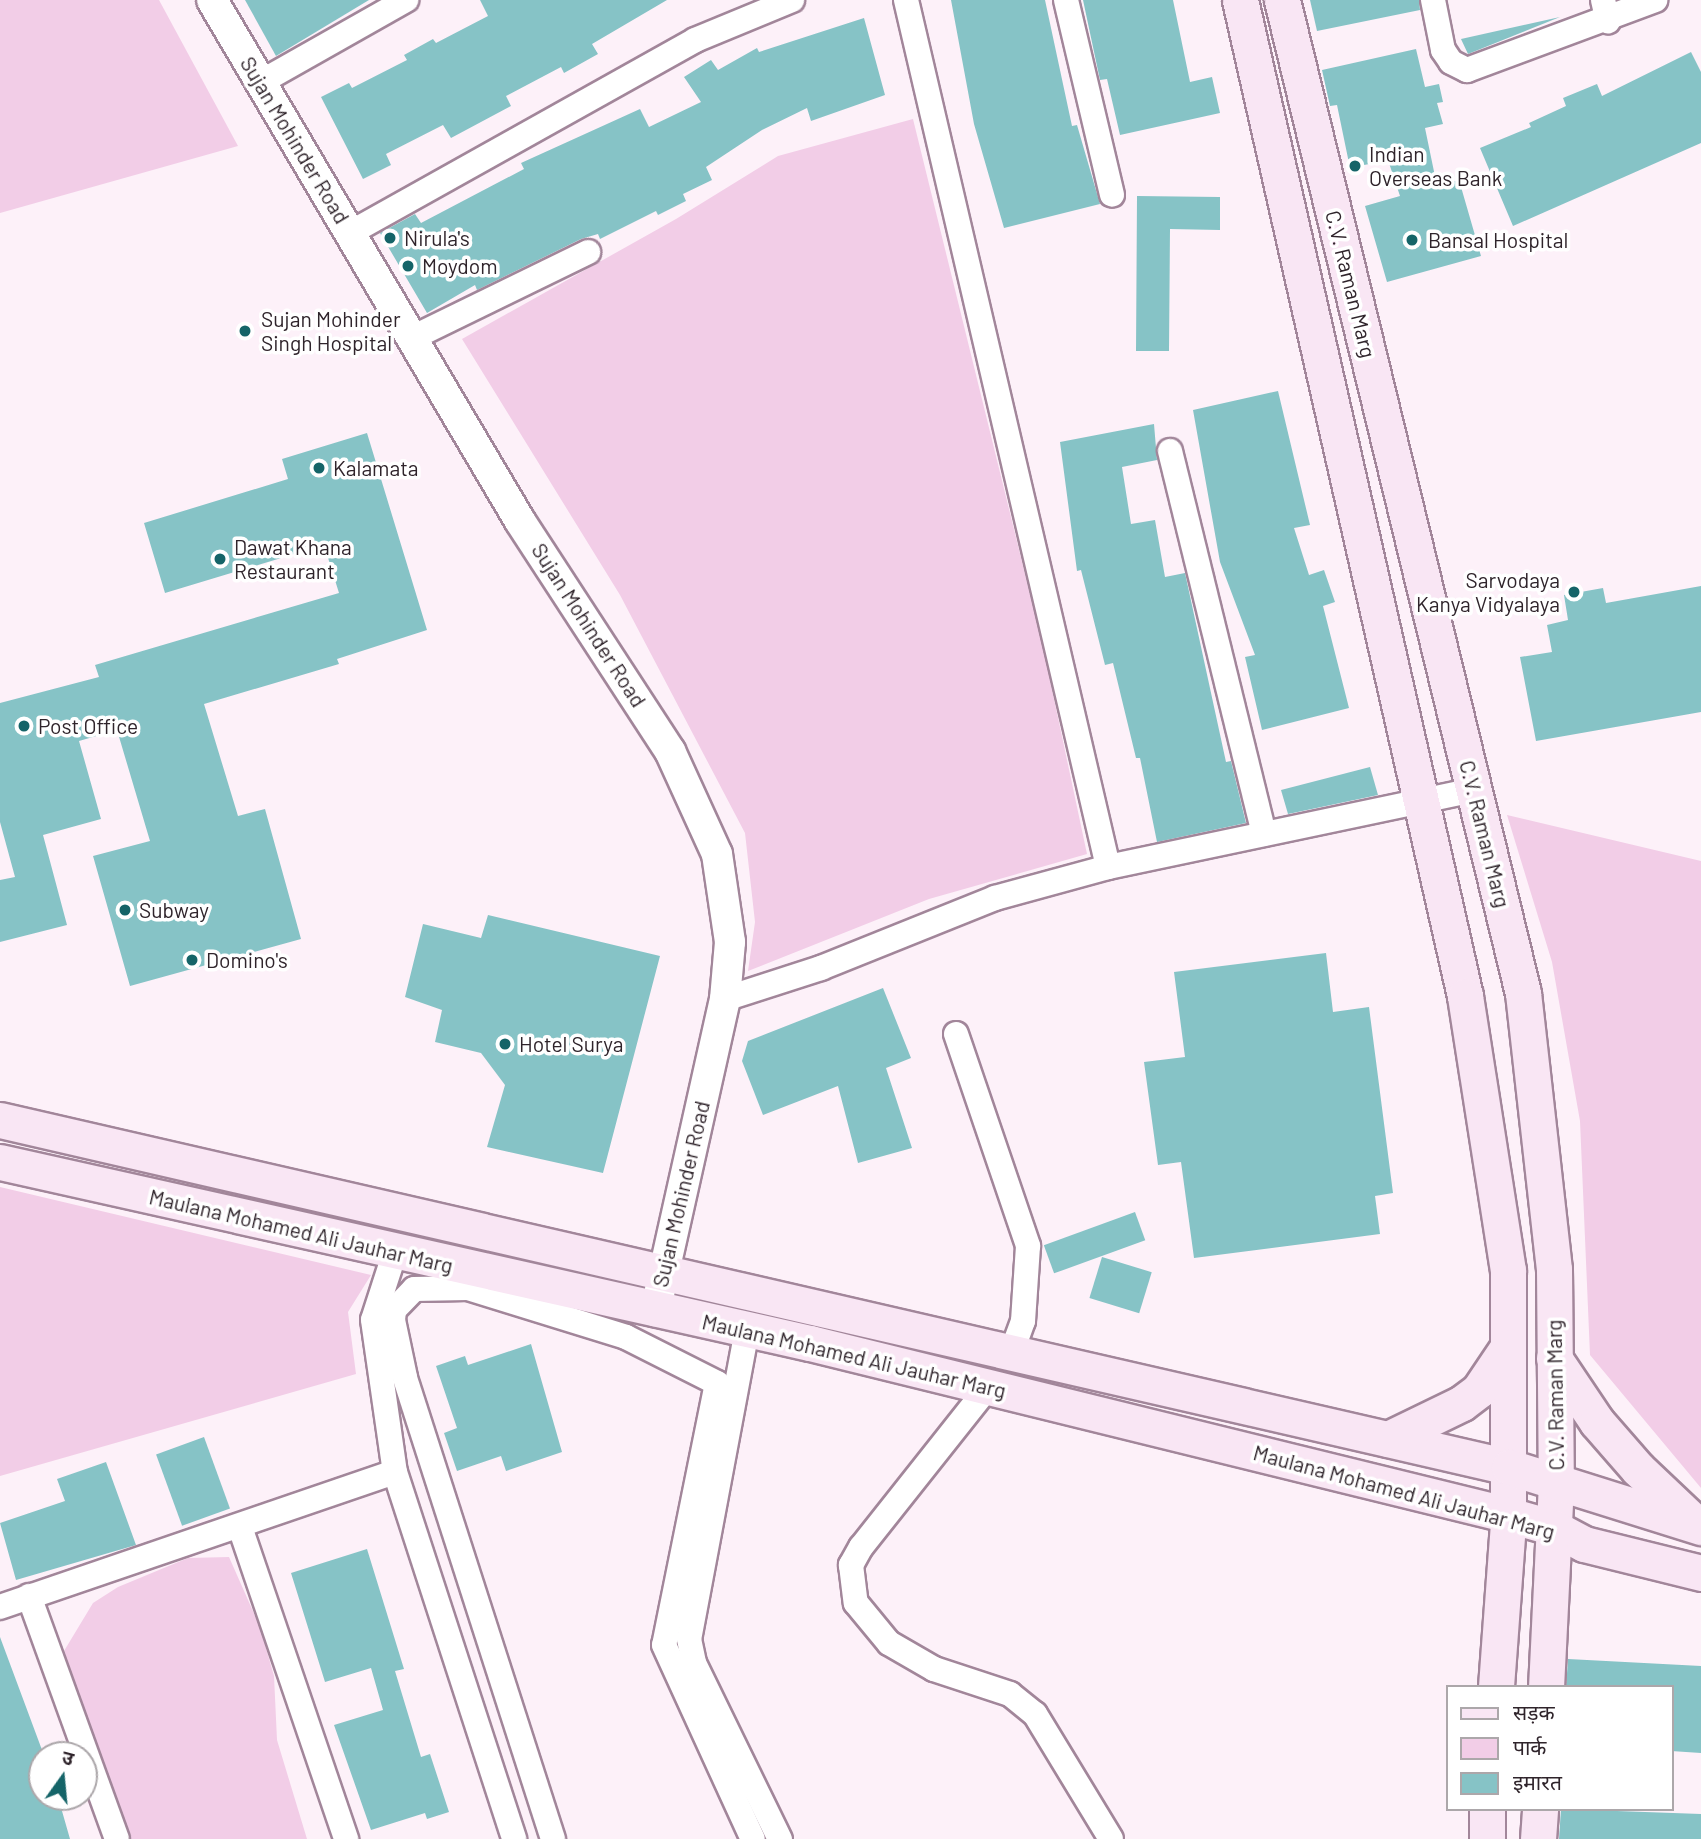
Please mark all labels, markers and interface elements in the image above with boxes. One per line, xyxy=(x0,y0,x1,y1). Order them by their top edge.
street label: Sujan Mohinder Road xyxy=(235,52,355,228)
place label: Indian Overseas Bank xyxy=(1369,141,1502,191)
marker: Indian Overseas Bank xyxy=(1347,158,1363,174)
street label: C.V. Raman Marg xyxy=(1321,208,1381,360)
place label: Nirula's xyxy=(404,225,470,251)
place label: Bansal Hospital xyxy=(1428,227,1568,253)
marker: Nirula's xyxy=(382,230,398,246)
marker: Bansal Hospital xyxy=(1402,230,1422,250)
place label: Moydom xyxy=(422,253,498,279)
marker: Moydom xyxy=(400,258,416,274)
place label: Sujan Mohinder Singh Hospital xyxy=(261,306,401,356)
marker: Sujan Mohinder Singh Hospital xyxy=(235,321,255,341)
place label: Kalamata xyxy=(333,455,419,481)
marker: Kalamata xyxy=(311,460,327,476)
place label: Dawat Khana Restaurant xyxy=(234,534,352,584)
street label: Sujan Mohinder Road xyxy=(527,538,651,712)
marker: Dawat Khana Restaurant xyxy=(212,551,228,567)
place label: Sarvodaya Kanya Vidyalaya xyxy=(1416,567,1560,617)
marker: Sarvodaya Kanya Vidyalaya xyxy=(1566,584,1582,600)
place label: Post Office xyxy=(38,713,138,739)
marker: Post Office xyxy=(16,718,32,734)
street label: C.V. Raman Marg xyxy=(1455,758,1515,910)
place label: Subway xyxy=(139,897,209,923)
marker: Subway xyxy=(117,902,133,918)
place label: Domino's xyxy=(206,947,288,973)
marker: Domino's xyxy=(184,952,200,968)
place label: Hotel Surya xyxy=(519,1031,624,1057)
marker: Hotel Surya xyxy=(497,1036,513,1052)
street label: Sujan Mohinder Road xyxy=(647,1099,715,1289)
street label: Maulana Mohamed Ali Jauhar Marg xyxy=(147,1184,455,1278)
street label: Maulana Mohamed Ali Jauhar Marg xyxy=(700,1309,1008,1403)
street label: C.V. Raman Marg xyxy=(1541,1319,1569,1471)
street label: Maulana Mohamed Ali Jauhar Marg xyxy=(1251,1440,1557,1544)
legend xyxy=(1446,1685,1673,1811)
text: सड़क xyxy=(1513,1699,1555,1724)
text: पार्क xyxy=(1513,1734,1547,1759)
north arrow xyxy=(28,1741,98,1811)
text: उ xyxy=(60,1745,76,1770)
text: इमारत xyxy=(1513,1769,1562,1794)

